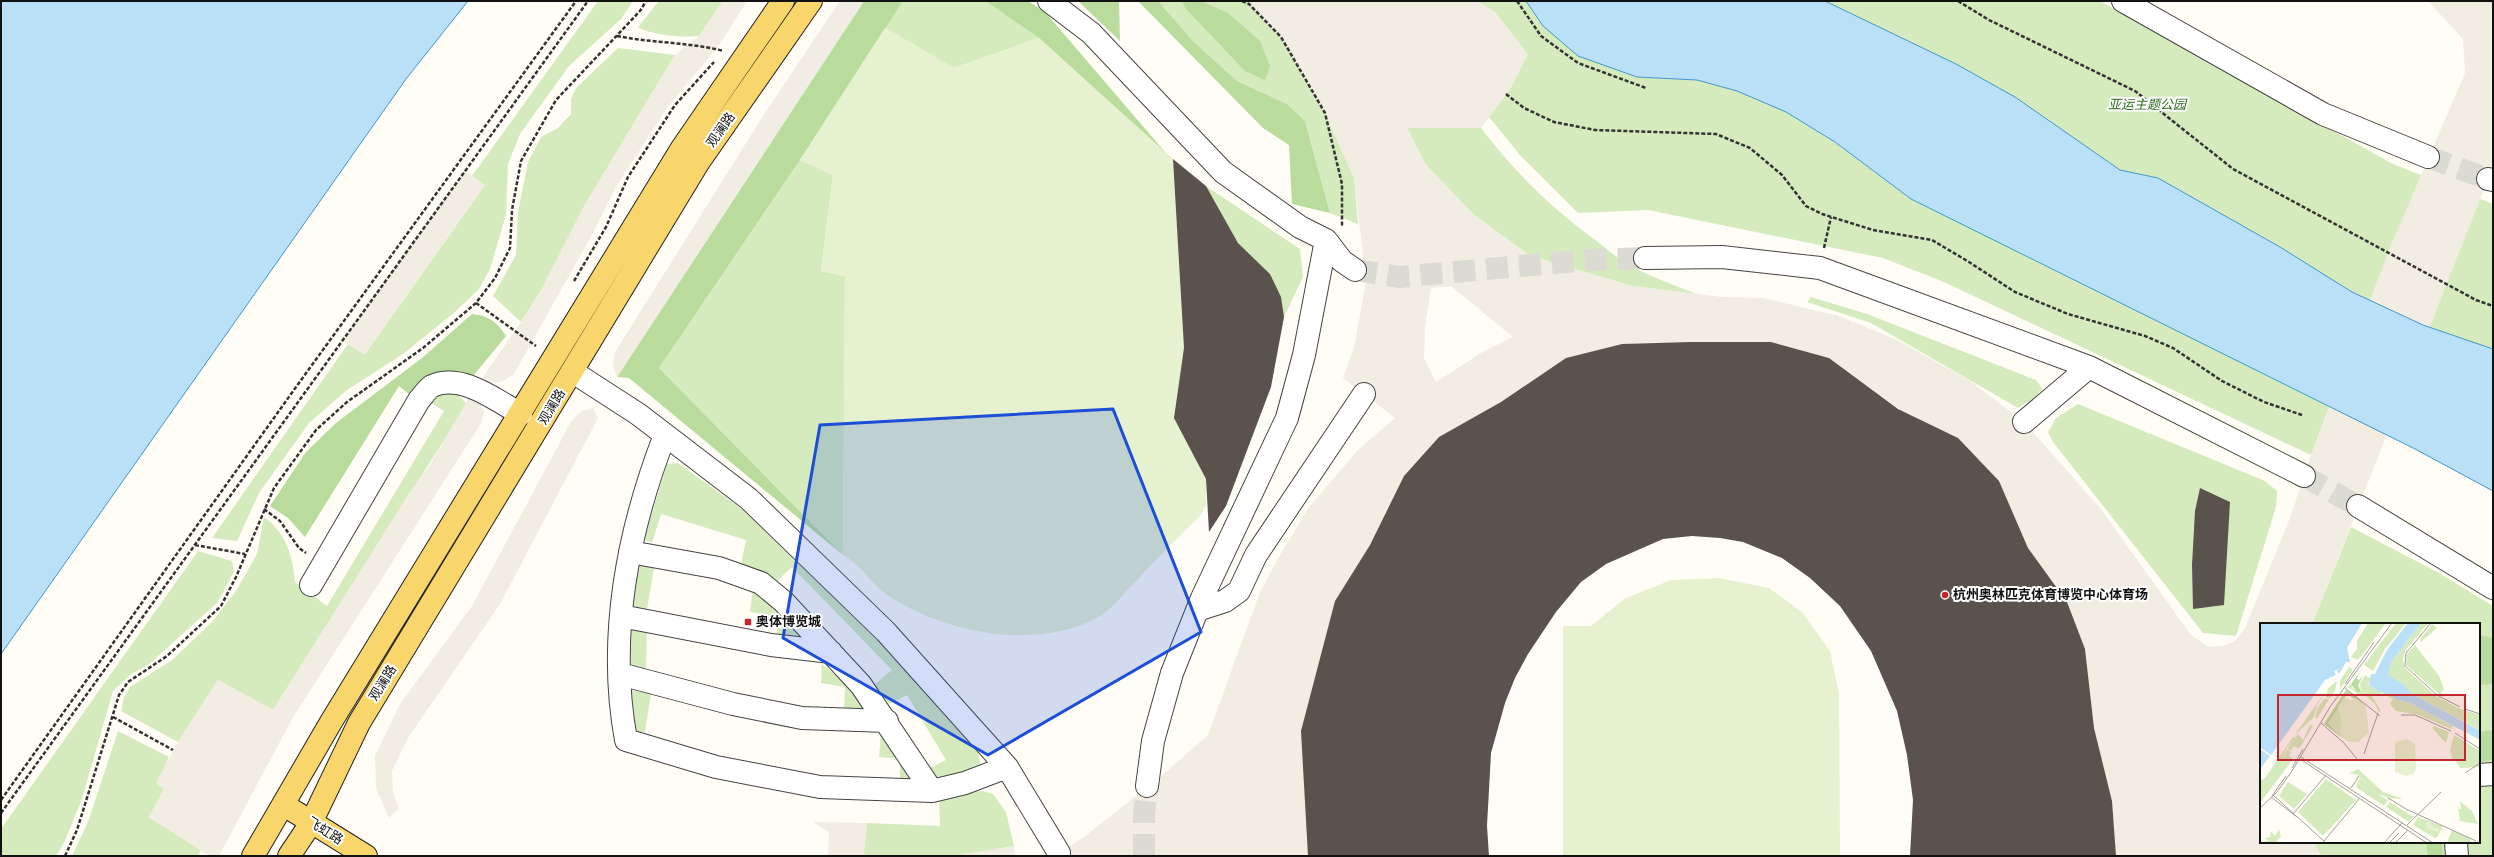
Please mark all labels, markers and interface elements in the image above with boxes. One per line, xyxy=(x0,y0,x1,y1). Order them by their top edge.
park label: 亚运主题公园 xyxy=(2108,95,2188,115)
street label: 观澜路 xyxy=(702,108,740,152)
street label: 观澜路 xyxy=(533,385,571,429)
place label: 杭州奥林匹克体育博览中心体育场 xyxy=(1953,585,2148,605)
marker: 杭州奥林匹克体育博览中心体育场 xyxy=(1940,590,1950,600)
place label: 奥体博览城 xyxy=(756,612,821,632)
marker: 奥体博览城 xyxy=(743,617,753,627)
inset map xyxy=(2260,623,2480,843)
street label: 观澜路 xyxy=(364,661,402,705)
street label: 飞虹路 xyxy=(303,812,347,850)

